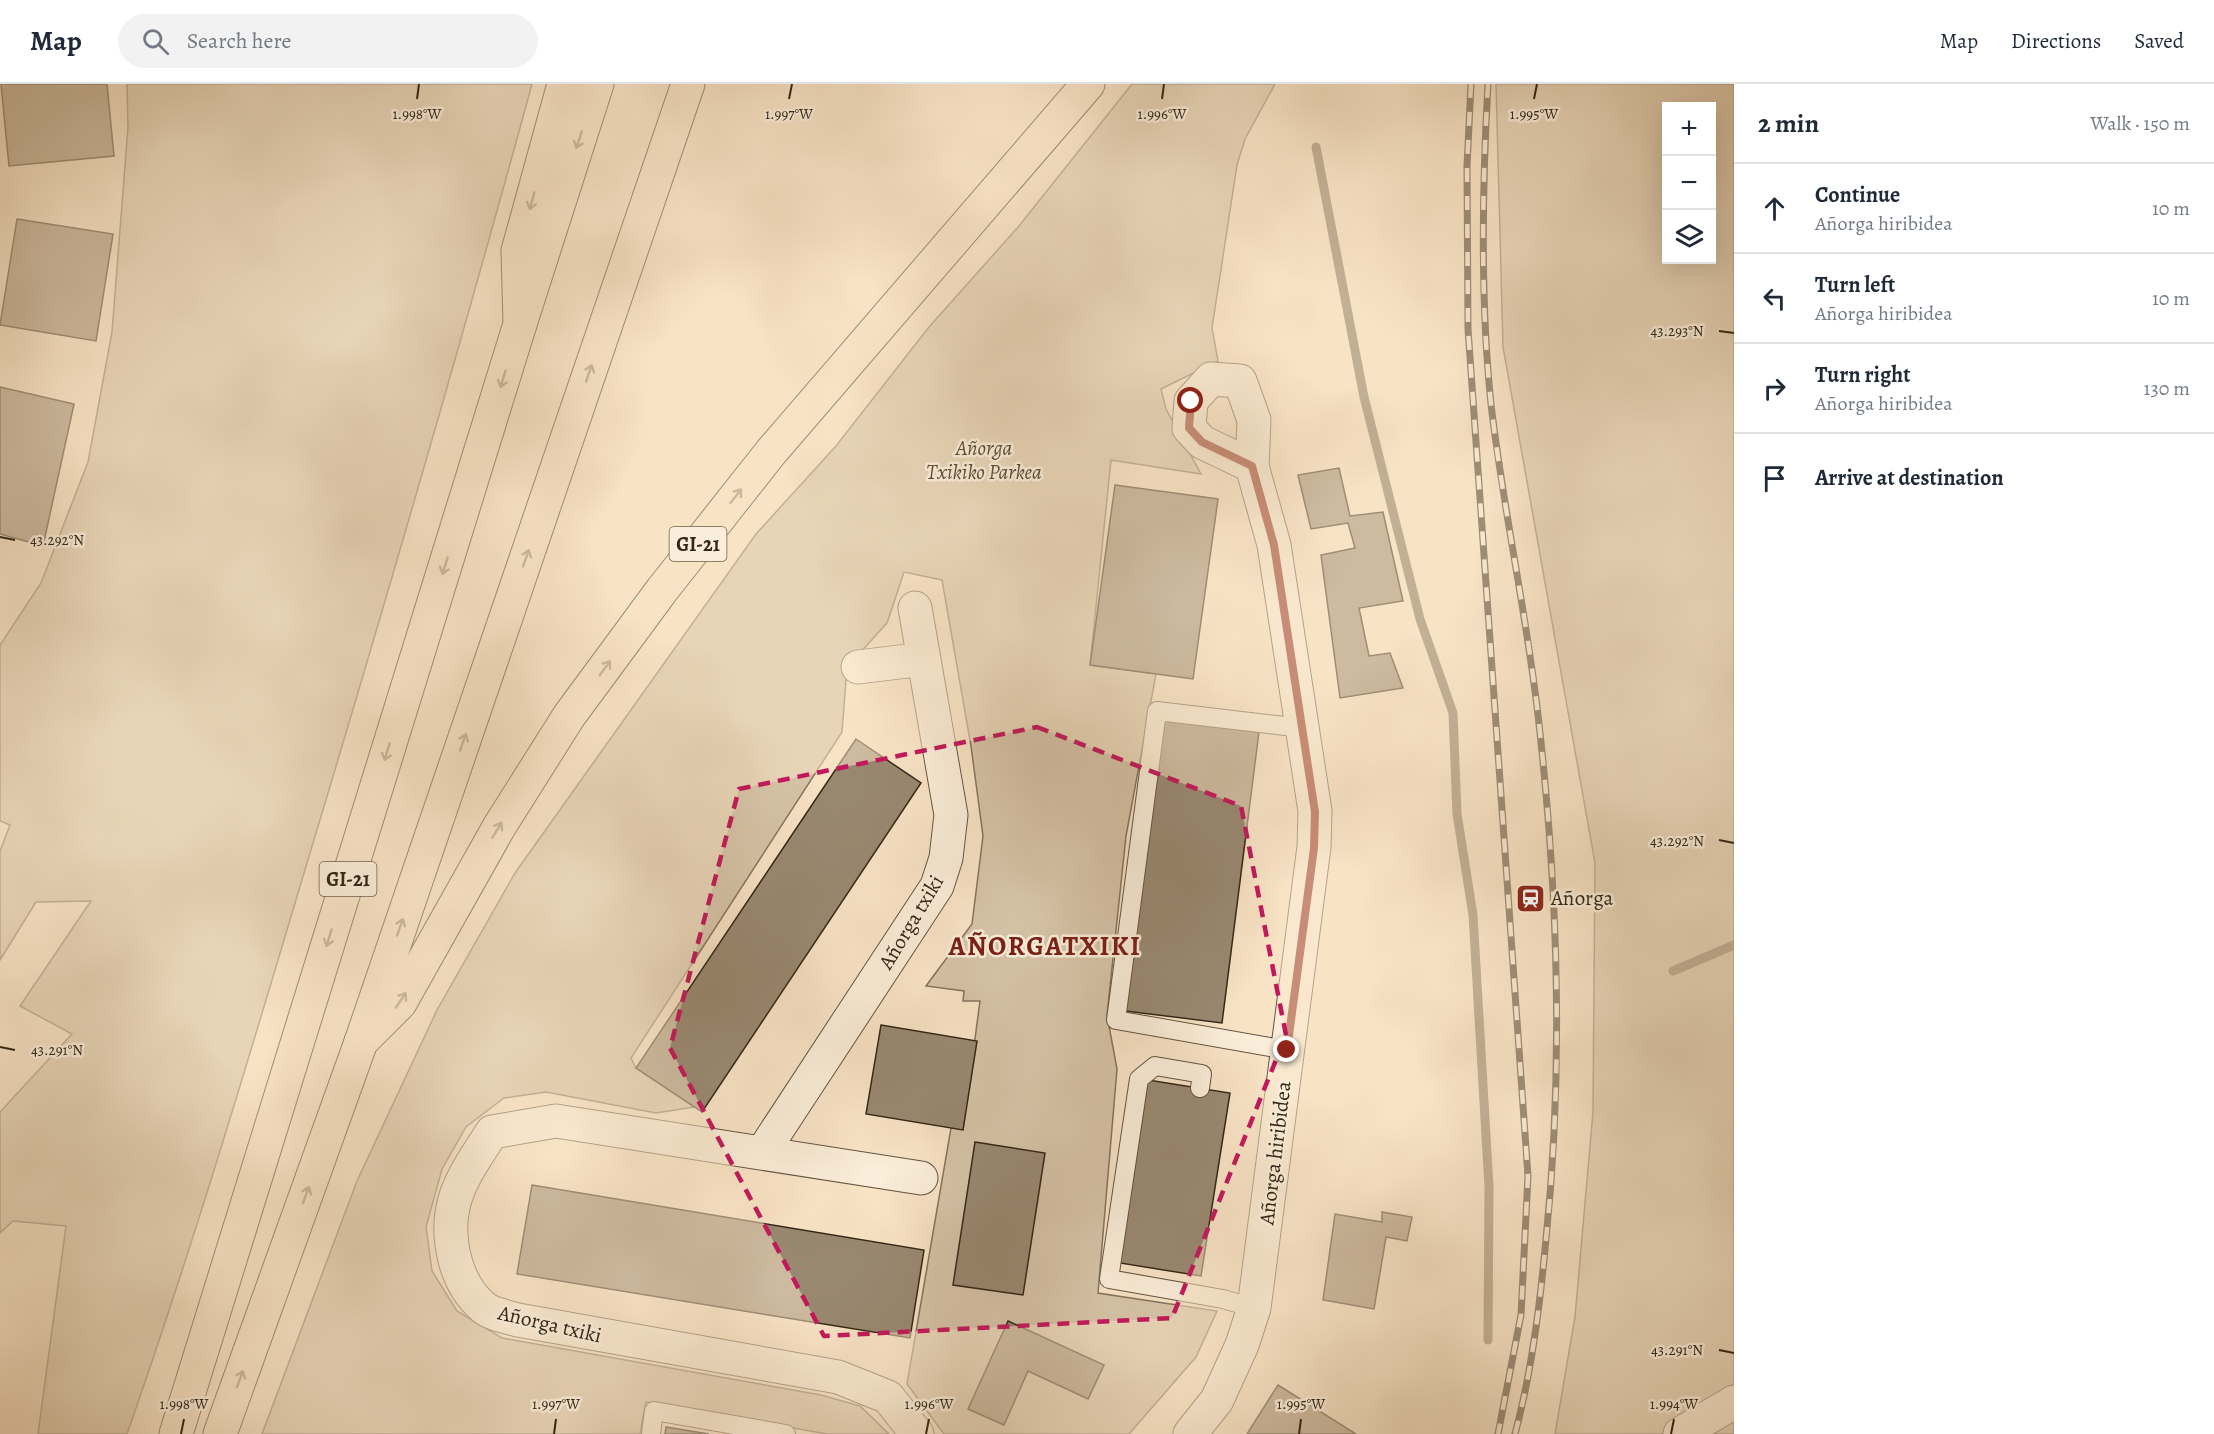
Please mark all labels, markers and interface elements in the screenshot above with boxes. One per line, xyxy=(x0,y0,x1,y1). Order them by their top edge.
search box xyxy=(118,14,538,68)
text: Map xyxy=(30,22,82,60)
icon: search xyxy=(139,25,172,58)
text: Search here xyxy=(187,26,291,56)
text: Map xyxy=(1940,27,1978,55)
text: Directions xyxy=(2011,27,2101,55)
text: Saved xyxy=(2134,27,2184,55)
map controls xyxy=(1662,102,1716,264)
button: + xyxy=(1662,102,1716,156)
text: 1.998°W xyxy=(392,104,442,124)
text: 1.997°W xyxy=(765,104,813,124)
text: 1.996°W xyxy=(1138,104,1186,124)
text: 1.995°W xyxy=(1510,104,1558,124)
text: 2 min xyxy=(1758,106,1819,141)
text: Walk · 150 m xyxy=(2090,110,2190,137)
one-way arrow xyxy=(573,130,584,149)
button: − xyxy=(1662,156,1716,210)
text: Continue xyxy=(1815,180,1900,210)
one-way arrow xyxy=(526,191,537,210)
icon: ahead xyxy=(1758,192,1791,225)
text: 10 m xyxy=(2152,195,2190,222)
button: layers xyxy=(1662,210,1716,264)
text: Añorga hiribidea xyxy=(1815,210,1953,237)
text: Turn left xyxy=(1815,270,1895,300)
icon: left xyxy=(1758,282,1791,315)
text: 10 m xyxy=(2152,285,2190,312)
text: Añorga hiribidea xyxy=(1815,300,1953,327)
text: 43.293°N xyxy=(1650,321,1704,341)
text: Turn right xyxy=(1815,360,1911,390)
one-way arrow xyxy=(585,364,596,383)
one-way arrow xyxy=(496,369,507,388)
icon: right xyxy=(1758,372,1791,405)
text: 130 m xyxy=(2144,375,2190,402)
route start xyxy=(1177,387,1203,413)
text: Añorga hiribidea xyxy=(1815,390,1953,417)
park label: Añorga Txikiko Parkea xyxy=(926,434,1042,486)
icon: arrive xyxy=(1758,462,1791,495)
text: Arrive at destination xyxy=(1815,463,2004,493)
one-way arrow xyxy=(730,488,743,504)
road number: GI-21 xyxy=(670,527,726,561)
text: 43.292°N xyxy=(30,530,84,550)
one-way arrow xyxy=(522,549,533,568)
one-way arrow xyxy=(439,556,450,575)
one-way arrow xyxy=(598,660,611,676)
one-way arrow xyxy=(459,733,470,752)
one-way arrow xyxy=(381,742,392,761)
one-way arrow xyxy=(491,822,503,839)
text: 43.292°N xyxy=(1650,831,1704,851)
road number: GI-21 xyxy=(320,862,376,896)
street label: Añorga txiki xyxy=(871,869,950,975)
station icon: Añorga xyxy=(1514,882,1546,914)
place label: Añorga xyxy=(1550,884,1613,912)
one-way arrow xyxy=(396,918,407,937)
one-way arrow xyxy=(323,928,334,947)
district label: AÑORGATXIKI xyxy=(948,928,1141,964)
one-way arrow xyxy=(395,992,407,1008)
route end xyxy=(1273,1036,1299,1062)
text: 43.291°N xyxy=(31,1040,83,1060)
street label: Añorga hiribidea xyxy=(1252,1079,1298,1227)
one-way arrow xyxy=(302,1187,313,1205)
street label: Añorga txiki xyxy=(494,1298,605,1350)
text: 43.291°N xyxy=(1651,1340,1703,1360)
one-way arrow xyxy=(236,1370,247,1389)
text: 1.998°W xyxy=(159,1394,209,1414)
text: 1.997°W xyxy=(532,1394,580,1414)
text: 1.996°W xyxy=(905,1394,953,1414)
text: 1.995°W xyxy=(1277,1394,1325,1414)
text: 1.994°W xyxy=(1650,1394,1698,1414)

